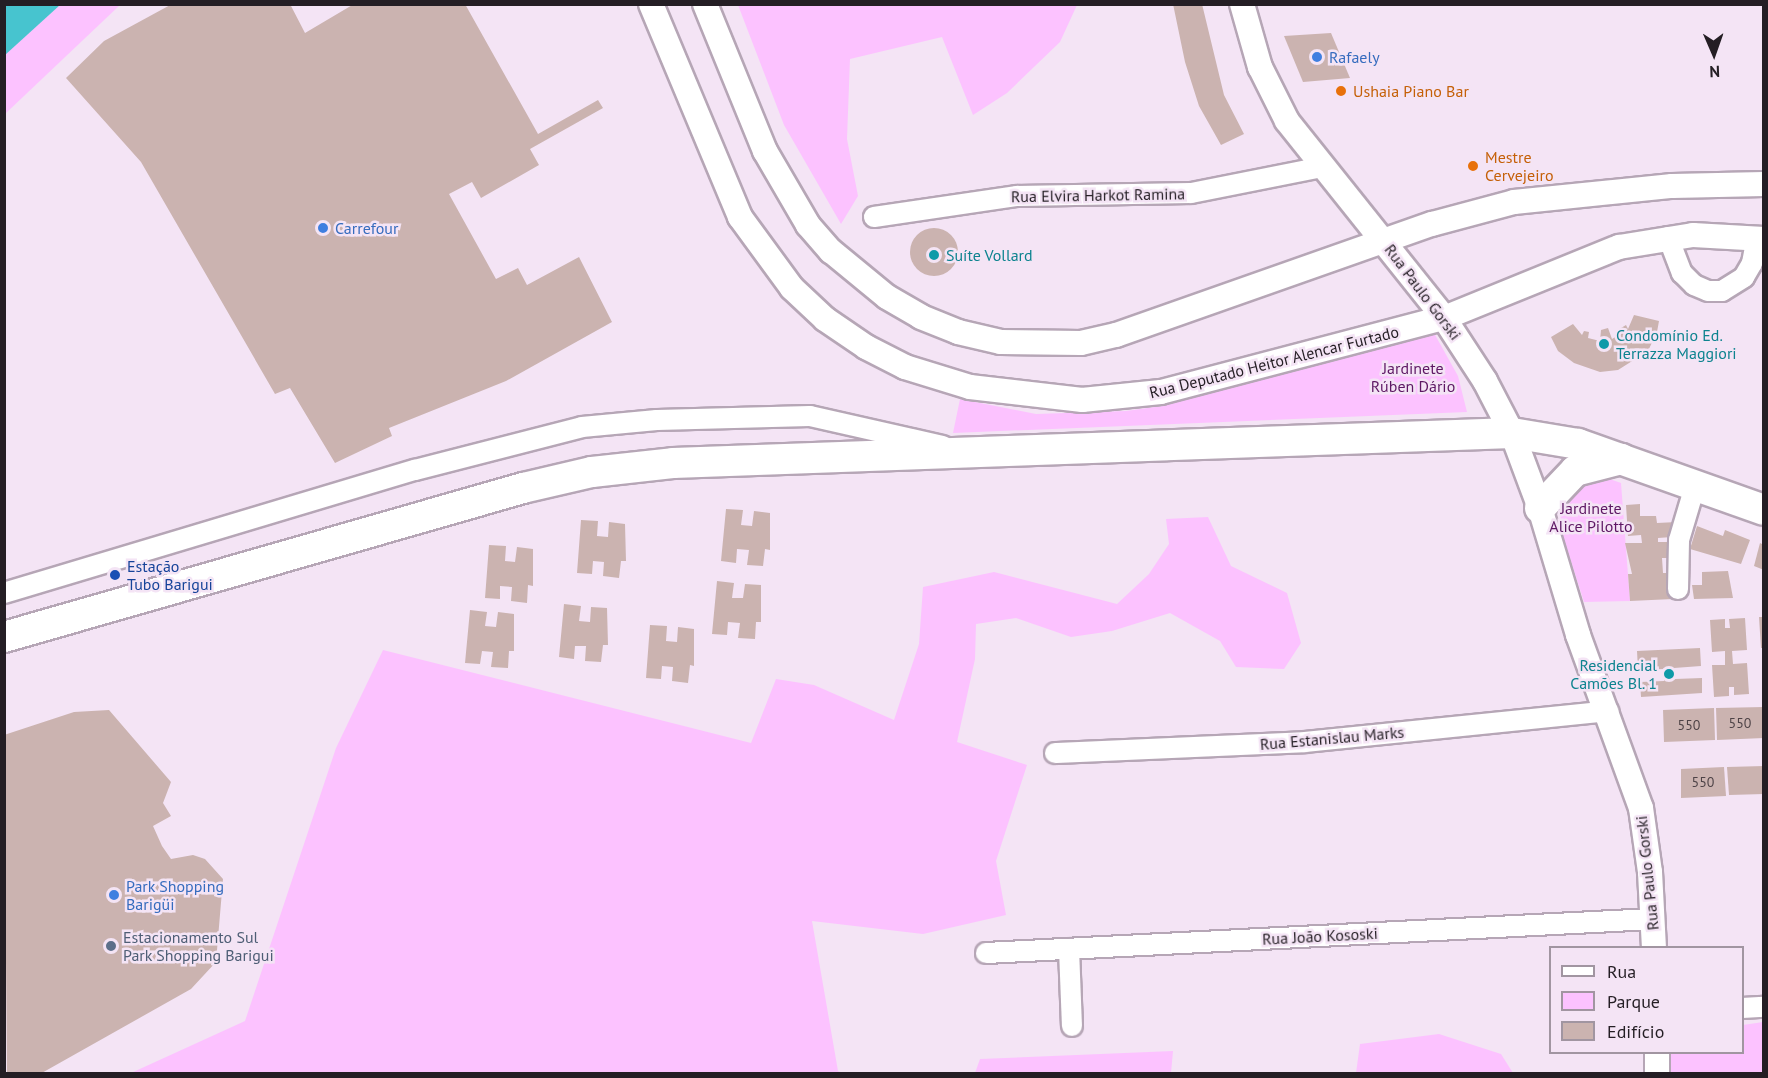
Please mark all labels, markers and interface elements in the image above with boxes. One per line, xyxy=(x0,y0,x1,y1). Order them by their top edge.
north arrow xyxy=(1684,24,1744,84)
place label: Rafaely xyxy=(1329,47,1380,67)
marker: Rafaely xyxy=(1310,50,1324,64)
text: N xyxy=(1709,62,1720,82)
place label: Ushaia Piano Bar xyxy=(1353,81,1469,101)
marker: Ushaia Piano Bar xyxy=(1334,84,1348,98)
place label: Mestre Cervejeiro xyxy=(1485,147,1554,185)
marker: Mestre Cervejeiro xyxy=(1466,159,1480,173)
street label: Rua Elvira Harkot Ramina xyxy=(1011,184,1185,206)
place label: Carrefour xyxy=(335,218,398,238)
marker: Carrefour xyxy=(316,221,330,235)
street label: Rua Paulo Gorski xyxy=(1381,240,1465,344)
place label: Suíte Vollard xyxy=(946,245,1033,265)
marker: Suíte Vollard xyxy=(927,248,941,262)
street label: Rua Deputado Heitor Alencar Furtado xyxy=(1147,322,1401,402)
place label: Condomínio Ed. Terrazza Maggiori xyxy=(1616,325,1737,363)
marker: Condomínio Ed. Terrazza Maggiori xyxy=(1597,337,1611,351)
park label: Jardinete Rúben Dário xyxy=(1371,358,1455,396)
park label: Jardinete Alice Pilotto xyxy=(1549,498,1633,536)
place label: Estação Tubo Barigui xyxy=(127,556,213,594)
marker: Estação Tubo Barigui xyxy=(108,568,122,582)
place label: Residencial Camões Bl. 1 xyxy=(1569,655,1657,693)
marker: Residencial Camões Bl. 1 xyxy=(1662,667,1676,681)
house number: 550 xyxy=(1729,715,1751,731)
house number: 550 xyxy=(1678,717,1700,733)
street label: Rua Estanislau Marks xyxy=(1259,722,1405,754)
house number: 550 xyxy=(1692,774,1714,790)
street label: Rua Paulo Gorski xyxy=(1631,815,1663,931)
place label: Park Shopping Barigüi xyxy=(126,876,224,914)
marker: Park Shopping Barigüi xyxy=(107,888,121,902)
street label: Rua João Kososki xyxy=(1262,923,1378,949)
place label: Estacionamento Sul Park Shopping Barigui xyxy=(123,927,274,965)
marker: Estacionamento Sul Park Shopping Barigui xyxy=(104,939,118,953)
legend xyxy=(1549,946,1744,1054)
text: Rua xyxy=(1607,960,1636,983)
text: Parque xyxy=(1607,990,1660,1013)
text: Edifício xyxy=(1607,1020,1664,1043)

